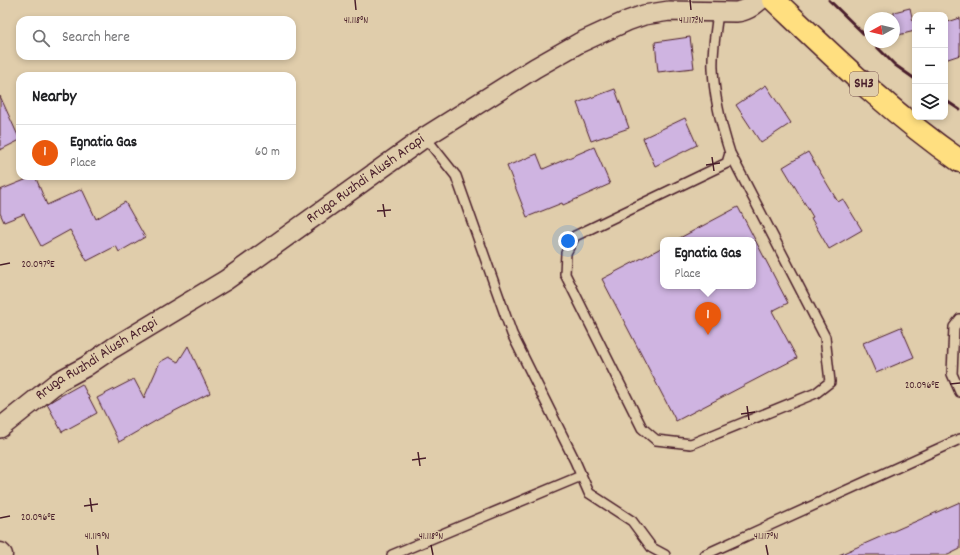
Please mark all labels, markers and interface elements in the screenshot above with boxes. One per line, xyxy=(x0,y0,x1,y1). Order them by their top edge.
north arrow xyxy=(864,12,900,48)
map controls xyxy=(912,12,948,120)
button: + xyxy=(912,12,948,48)
text: 41.118°N xyxy=(344,14,368,28)
text: 41.117°N xyxy=(679,14,703,28)
search box xyxy=(16,16,296,60)
icon: search xyxy=(30,27,52,49)
text: Search here xyxy=(62,27,130,49)
button: − xyxy=(912,48,948,84)
road number: SH3 xyxy=(850,72,878,96)
button: layers xyxy=(912,84,948,120)
text: Nearby xyxy=(32,86,76,110)
street label: Rruga Ruzhdi Alush Arapi xyxy=(302,129,430,230)
text: Egnatia Gas xyxy=(70,132,137,154)
text: 1 xyxy=(44,143,46,162)
text: 60 m xyxy=(255,143,280,162)
text: Place xyxy=(70,154,96,173)
your location xyxy=(558,231,578,251)
popup xyxy=(660,237,756,289)
text: Egnatia Gas xyxy=(674,243,742,265)
text: 20.097°E xyxy=(21,258,55,272)
text: Place xyxy=(674,265,701,284)
pin: 1 xyxy=(695,302,721,335)
street label: Rruga Ruzhdi Alush Arapi xyxy=(31,312,163,407)
text: 20.096°E xyxy=(905,379,940,393)
text: 20.096°E xyxy=(21,511,56,525)
text: 41.119°N xyxy=(84,530,110,544)
text: 41.118°N xyxy=(419,530,443,544)
text: 41.117°N xyxy=(754,530,778,544)

